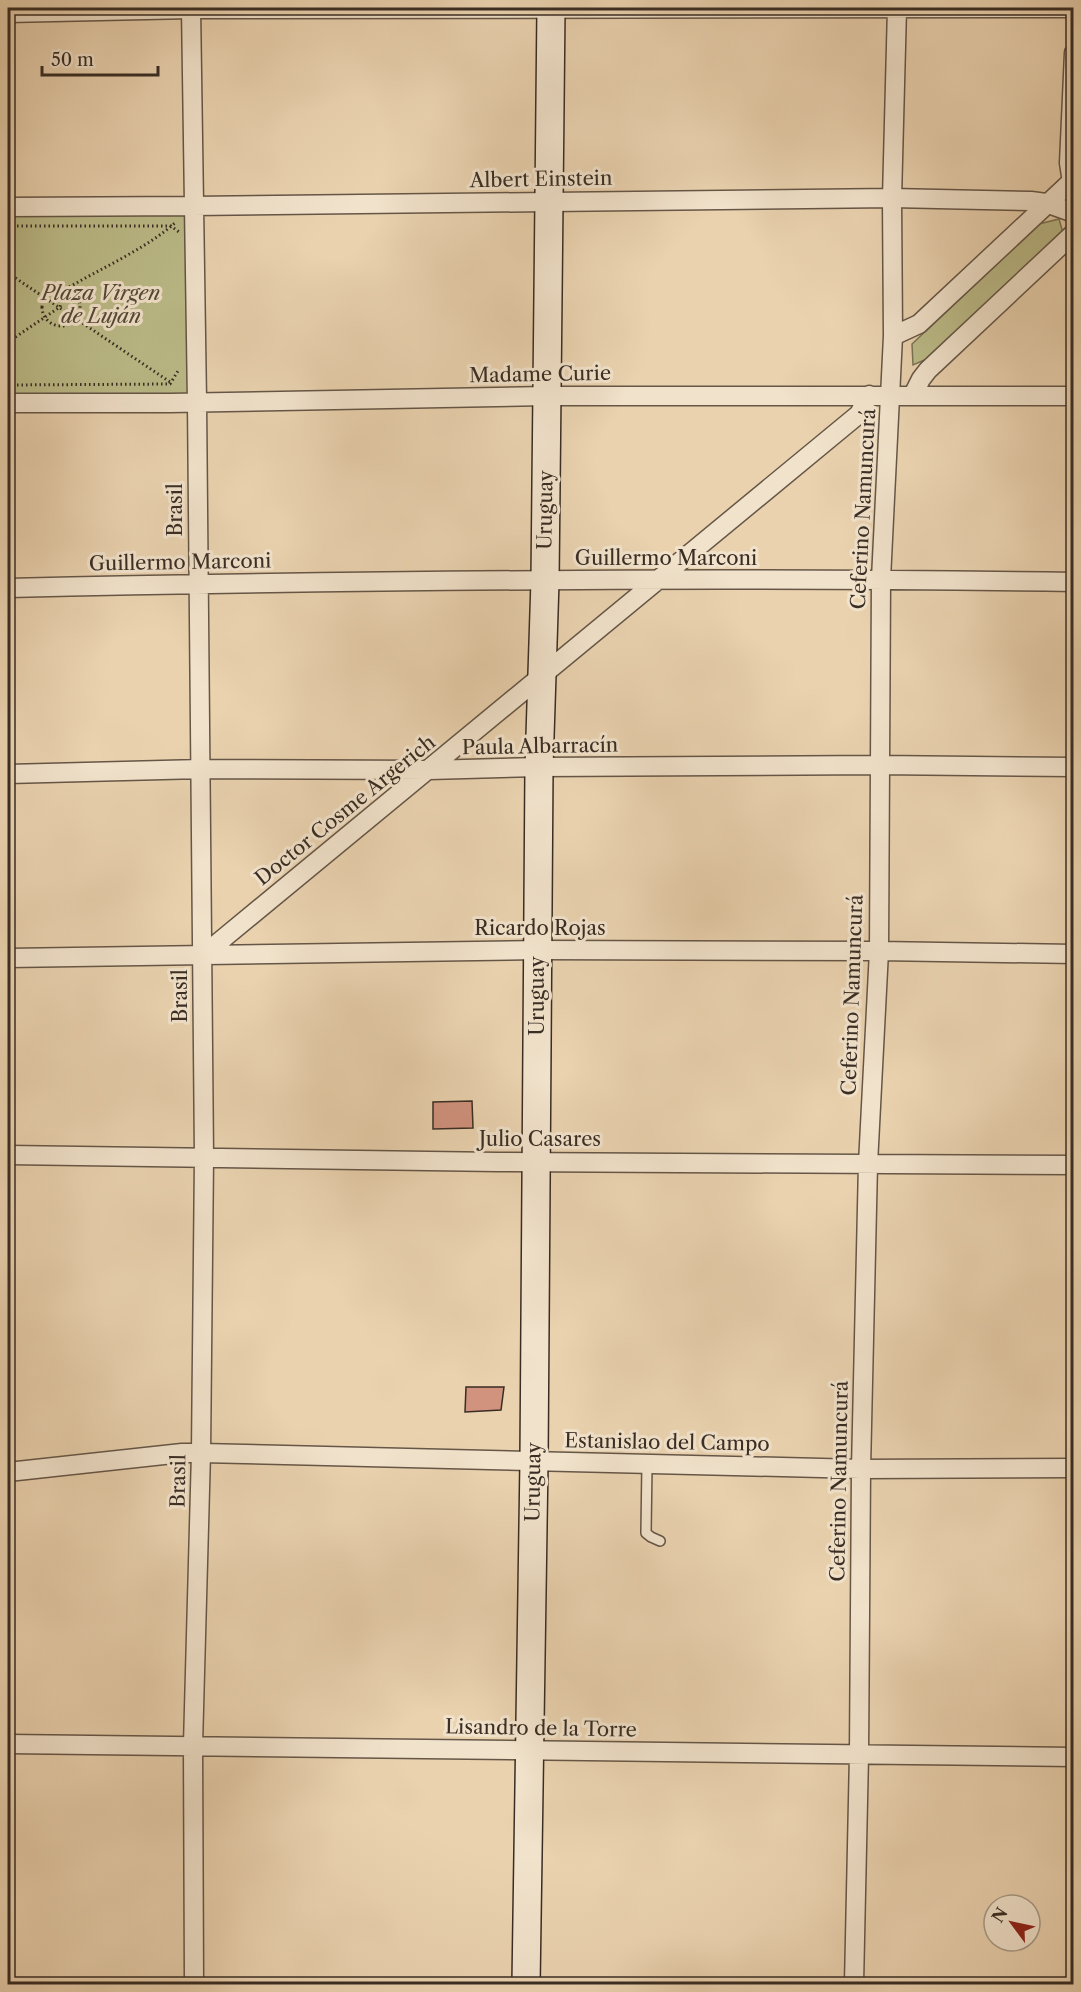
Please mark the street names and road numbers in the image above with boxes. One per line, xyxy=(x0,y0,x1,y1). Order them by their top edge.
street label: Albert Einstein xyxy=(468,166,613,192)
street label: Madame Curie xyxy=(469,361,611,387)
street label: Ceferino Namuncurá xyxy=(846,408,880,610)
street label: Uruguay xyxy=(532,469,558,550)
street label: Brasil xyxy=(163,483,187,537)
street label: Guillermo Marconi xyxy=(575,546,757,570)
street label: Guillermo Marconi xyxy=(89,548,271,576)
street label: Doctor Cosme Argerich xyxy=(250,730,440,890)
street label: Paula Albarracín xyxy=(462,733,619,759)
street label: Ceferino Namuncurá xyxy=(836,894,868,1096)
street label: Ricardo Rojas xyxy=(474,916,606,940)
street label: Uruguay xyxy=(525,955,549,1036)
street label: Brasil xyxy=(168,969,192,1023)
street label: Julio Casares xyxy=(476,1127,601,1151)
street label: Ceferino Namuncurá xyxy=(825,1380,853,1582)
street label: Estanislao del Campo xyxy=(564,1428,770,1456)
street label: Uruguay xyxy=(520,1441,546,1522)
street label: Brasil xyxy=(166,1454,190,1508)
street label: Lisandro de la Torre xyxy=(445,1714,637,1742)

